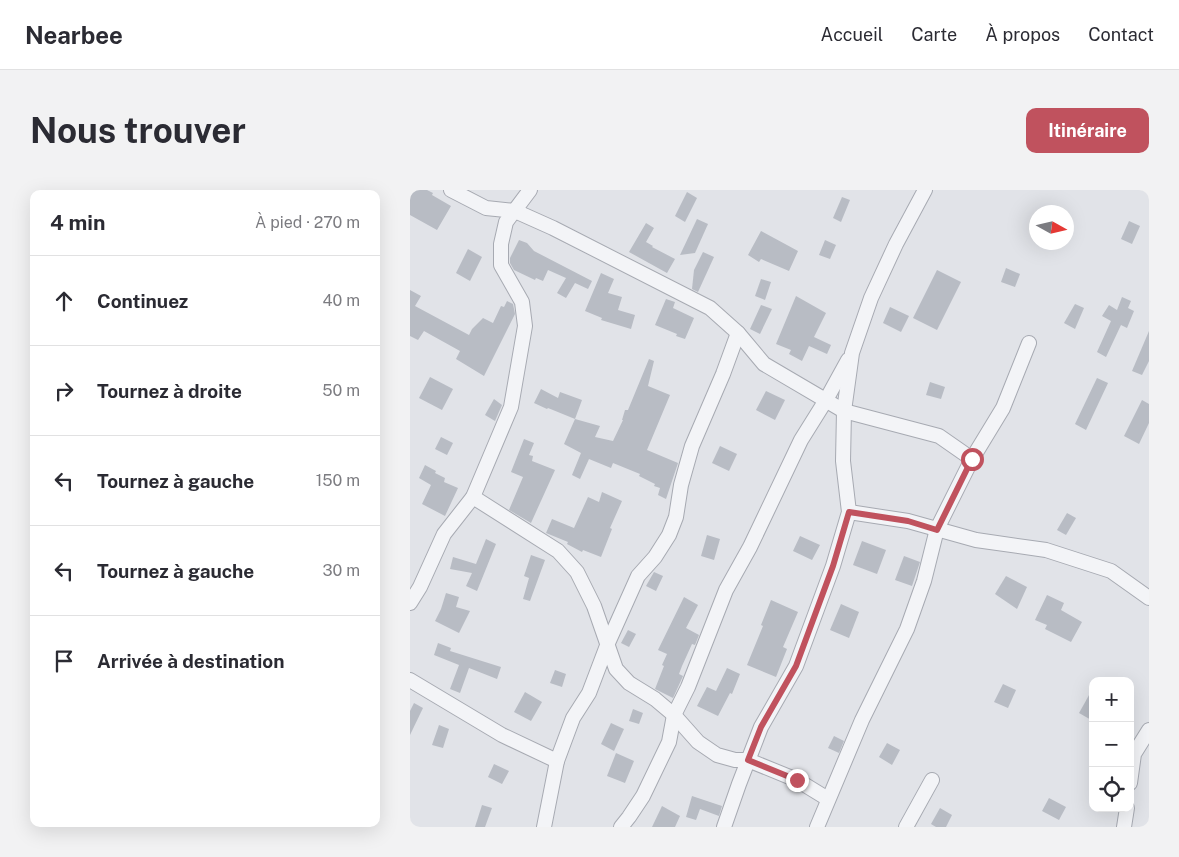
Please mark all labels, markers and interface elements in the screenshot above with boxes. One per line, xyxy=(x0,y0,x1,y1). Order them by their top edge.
text: Nearbee xyxy=(25,21,123,49)
text: Accueil xyxy=(821,24,883,45)
text: Carte xyxy=(911,24,957,45)
text: À propos xyxy=(985,24,1060,45)
text: Contact xyxy=(1088,24,1154,45)
button: Itinéraire xyxy=(1026,108,1149,153)
text: Nous trouver xyxy=(30,110,246,151)
north arrow xyxy=(1029,205,1074,250)
text: 4 min xyxy=(50,210,105,235)
text: À pied · 270 m xyxy=(255,213,360,232)
icon: ahead xyxy=(50,287,78,315)
text: Continuez xyxy=(97,290,188,312)
text: 40 m xyxy=(322,291,360,310)
icon: right xyxy=(50,377,78,405)
text: Tournez à droite xyxy=(97,380,242,402)
text: 50 m xyxy=(322,381,360,400)
route start xyxy=(961,448,984,471)
icon: left xyxy=(50,467,78,495)
text: Tournez à gauche xyxy=(97,470,254,492)
text: 150 m xyxy=(316,471,360,490)
icon: left xyxy=(50,557,78,585)
text: Tournez à gauche xyxy=(97,560,254,582)
text: 30 m xyxy=(323,561,360,580)
icon: arrive xyxy=(50,647,78,675)
text: Arrivée à destination xyxy=(97,650,285,672)
map controls xyxy=(1089,677,1134,812)
button: + xyxy=(1089,677,1134,722)
button: − xyxy=(1089,722,1134,767)
button: locate xyxy=(1089,767,1134,812)
route end xyxy=(786,769,809,792)

